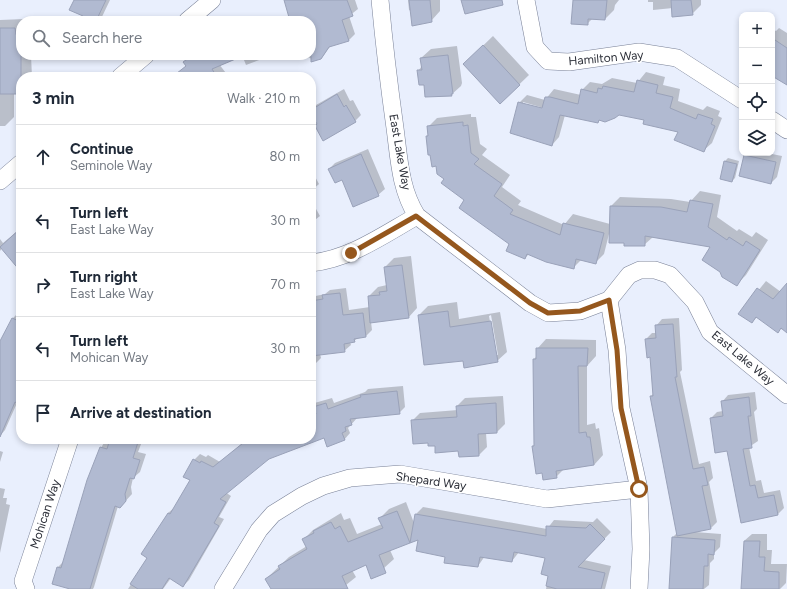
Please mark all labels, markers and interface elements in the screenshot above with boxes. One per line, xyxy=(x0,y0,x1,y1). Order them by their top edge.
map controls xyxy=(739,12,775,156)
button: + xyxy=(739,12,775,48)
search box xyxy=(16,16,316,60)
icon: search xyxy=(30,27,52,49)
text: Search here xyxy=(62,29,142,47)
street label: Hamilton Way xyxy=(568,48,645,68)
button: − xyxy=(739,48,775,84)
button: locate xyxy=(739,84,775,120)
text: 3 min xyxy=(32,88,74,108)
text: Walk · 210 m xyxy=(227,91,300,106)
street label: East Lake Way xyxy=(386,113,414,192)
button: layers xyxy=(739,120,775,156)
text: Continue xyxy=(70,140,133,158)
icon: ahead xyxy=(32,146,54,168)
text: 80 m xyxy=(269,149,300,164)
text: Seminole Way xyxy=(70,158,152,173)
text: Turn left xyxy=(70,204,128,222)
icon: left xyxy=(32,210,54,232)
text: 30 m xyxy=(270,213,300,228)
text: East Lake Way xyxy=(70,222,154,237)
route end xyxy=(342,244,360,262)
text: Turn right xyxy=(70,268,138,286)
icon: right xyxy=(32,274,54,296)
text: 70 m xyxy=(270,277,300,292)
text: East Lake Way xyxy=(70,286,154,301)
street label: East Lake Way xyxy=(709,328,778,389)
text: Turn left xyxy=(70,332,128,350)
icon: left xyxy=(32,338,54,360)
text: 30 m xyxy=(270,341,300,356)
text: Mohican Way xyxy=(70,350,148,365)
icon: arrive xyxy=(32,402,54,424)
text: Arrive at destination xyxy=(70,404,211,422)
street label: Shepard Way xyxy=(395,469,468,493)
street label: Mohican Way xyxy=(27,477,63,551)
route start xyxy=(630,480,648,498)

